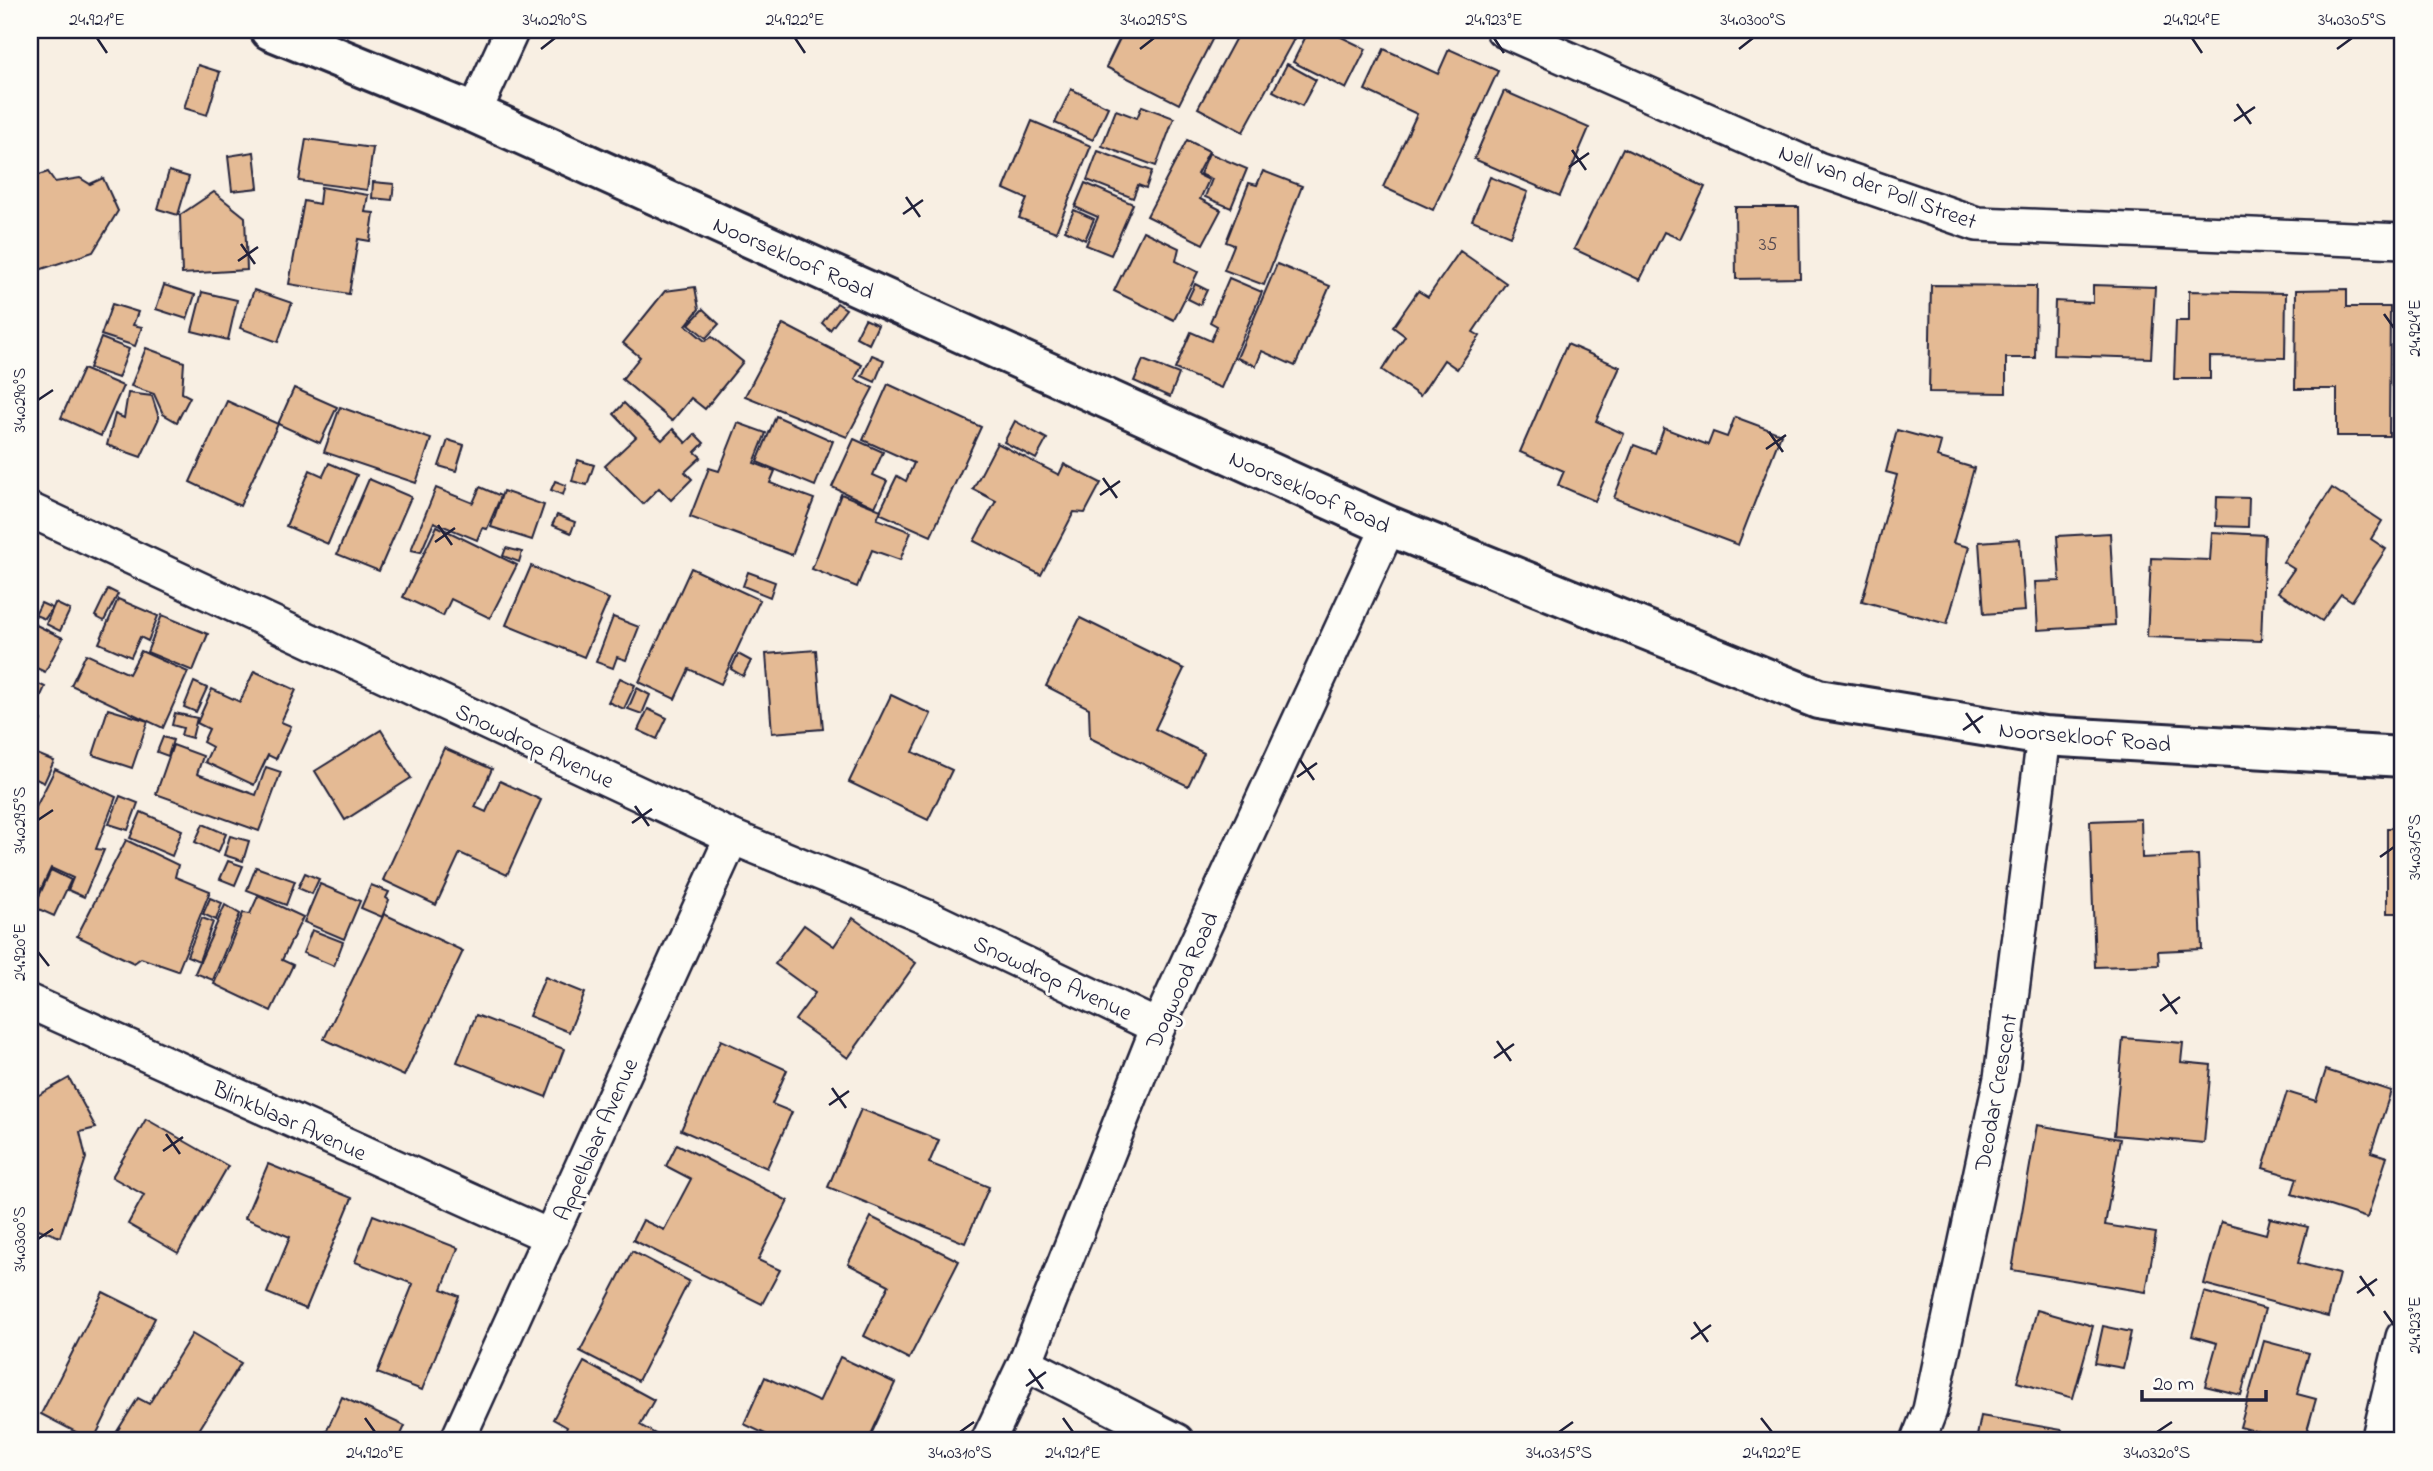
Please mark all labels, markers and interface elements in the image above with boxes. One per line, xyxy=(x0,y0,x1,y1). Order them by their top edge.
text: 24.921°E xyxy=(69,8,125,34)
text: 34.0290°S xyxy=(523,8,587,34)
text: 24.922°E xyxy=(765,8,825,34)
text: 34.0295°S xyxy=(1120,8,1188,34)
text: 24.923°E xyxy=(1465,8,1523,34)
text: 34.0300°S xyxy=(1720,8,1786,34)
text: 24.924°E xyxy=(2163,8,2221,34)
text: 34.0305°S xyxy=(2318,8,2386,34)
street label: Nell van der Poll Street xyxy=(1774,137,1981,240)
street label: Noorsekloof Road xyxy=(707,209,879,310)
house number: 35 xyxy=(1759,232,1777,259)
text: 24.924°E xyxy=(2403,299,2429,357)
text: 34.0290°S xyxy=(8,368,34,432)
street label: Noorsekloof Road xyxy=(1223,443,1395,544)
street label: Snowdrop Avenue xyxy=(449,696,619,799)
street label: Noorsekloof Road xyxy=(1997,715,2172,762)
text: 34.0295°S xyxy=(8,786,34,854)
text: 34.0315°S xyxy=(2403,814,2429,880)
street label: Dogwood Road xyxy=(1138,907,1229,1056)
text: 24.920°E xyxy=(8,923,34,981)
street label: Snowdrop Avenue xyxy=(967,928,1137,1031)
street label: Deodar Crescent xyxy=(1967,1011,2028,1174)
street label: Appelblaar Avenue xyxy=(547,1053,648,1227)
street label: Blinkblaar Avenue xyxy=(206,1073,372,1171)
text: 34.0300°S xyxy=(8,1206,34,1272)
text: 24.923°E xyxy=(2403,1296,2429,1354)
scale bar xyxy=(2142,1359,2267,1403)
text: 20 m xyxy=(2153,1370,2194,1400)
text: 24.920°E xyxy=(346,1441,404,1467)
text: 34.0310°S xyxy=(928,1441,992,1467)
text: 24.921°E xyxy=(1045,1441,1101,1467)
text: 34.0315°S xyxy=(1526,1441,1592,1467)
text: 24.922°E xyxy=(1742,1441,1802,1467)
text: 34.0320°S xyxy=(2124,1441,2190,1467)

